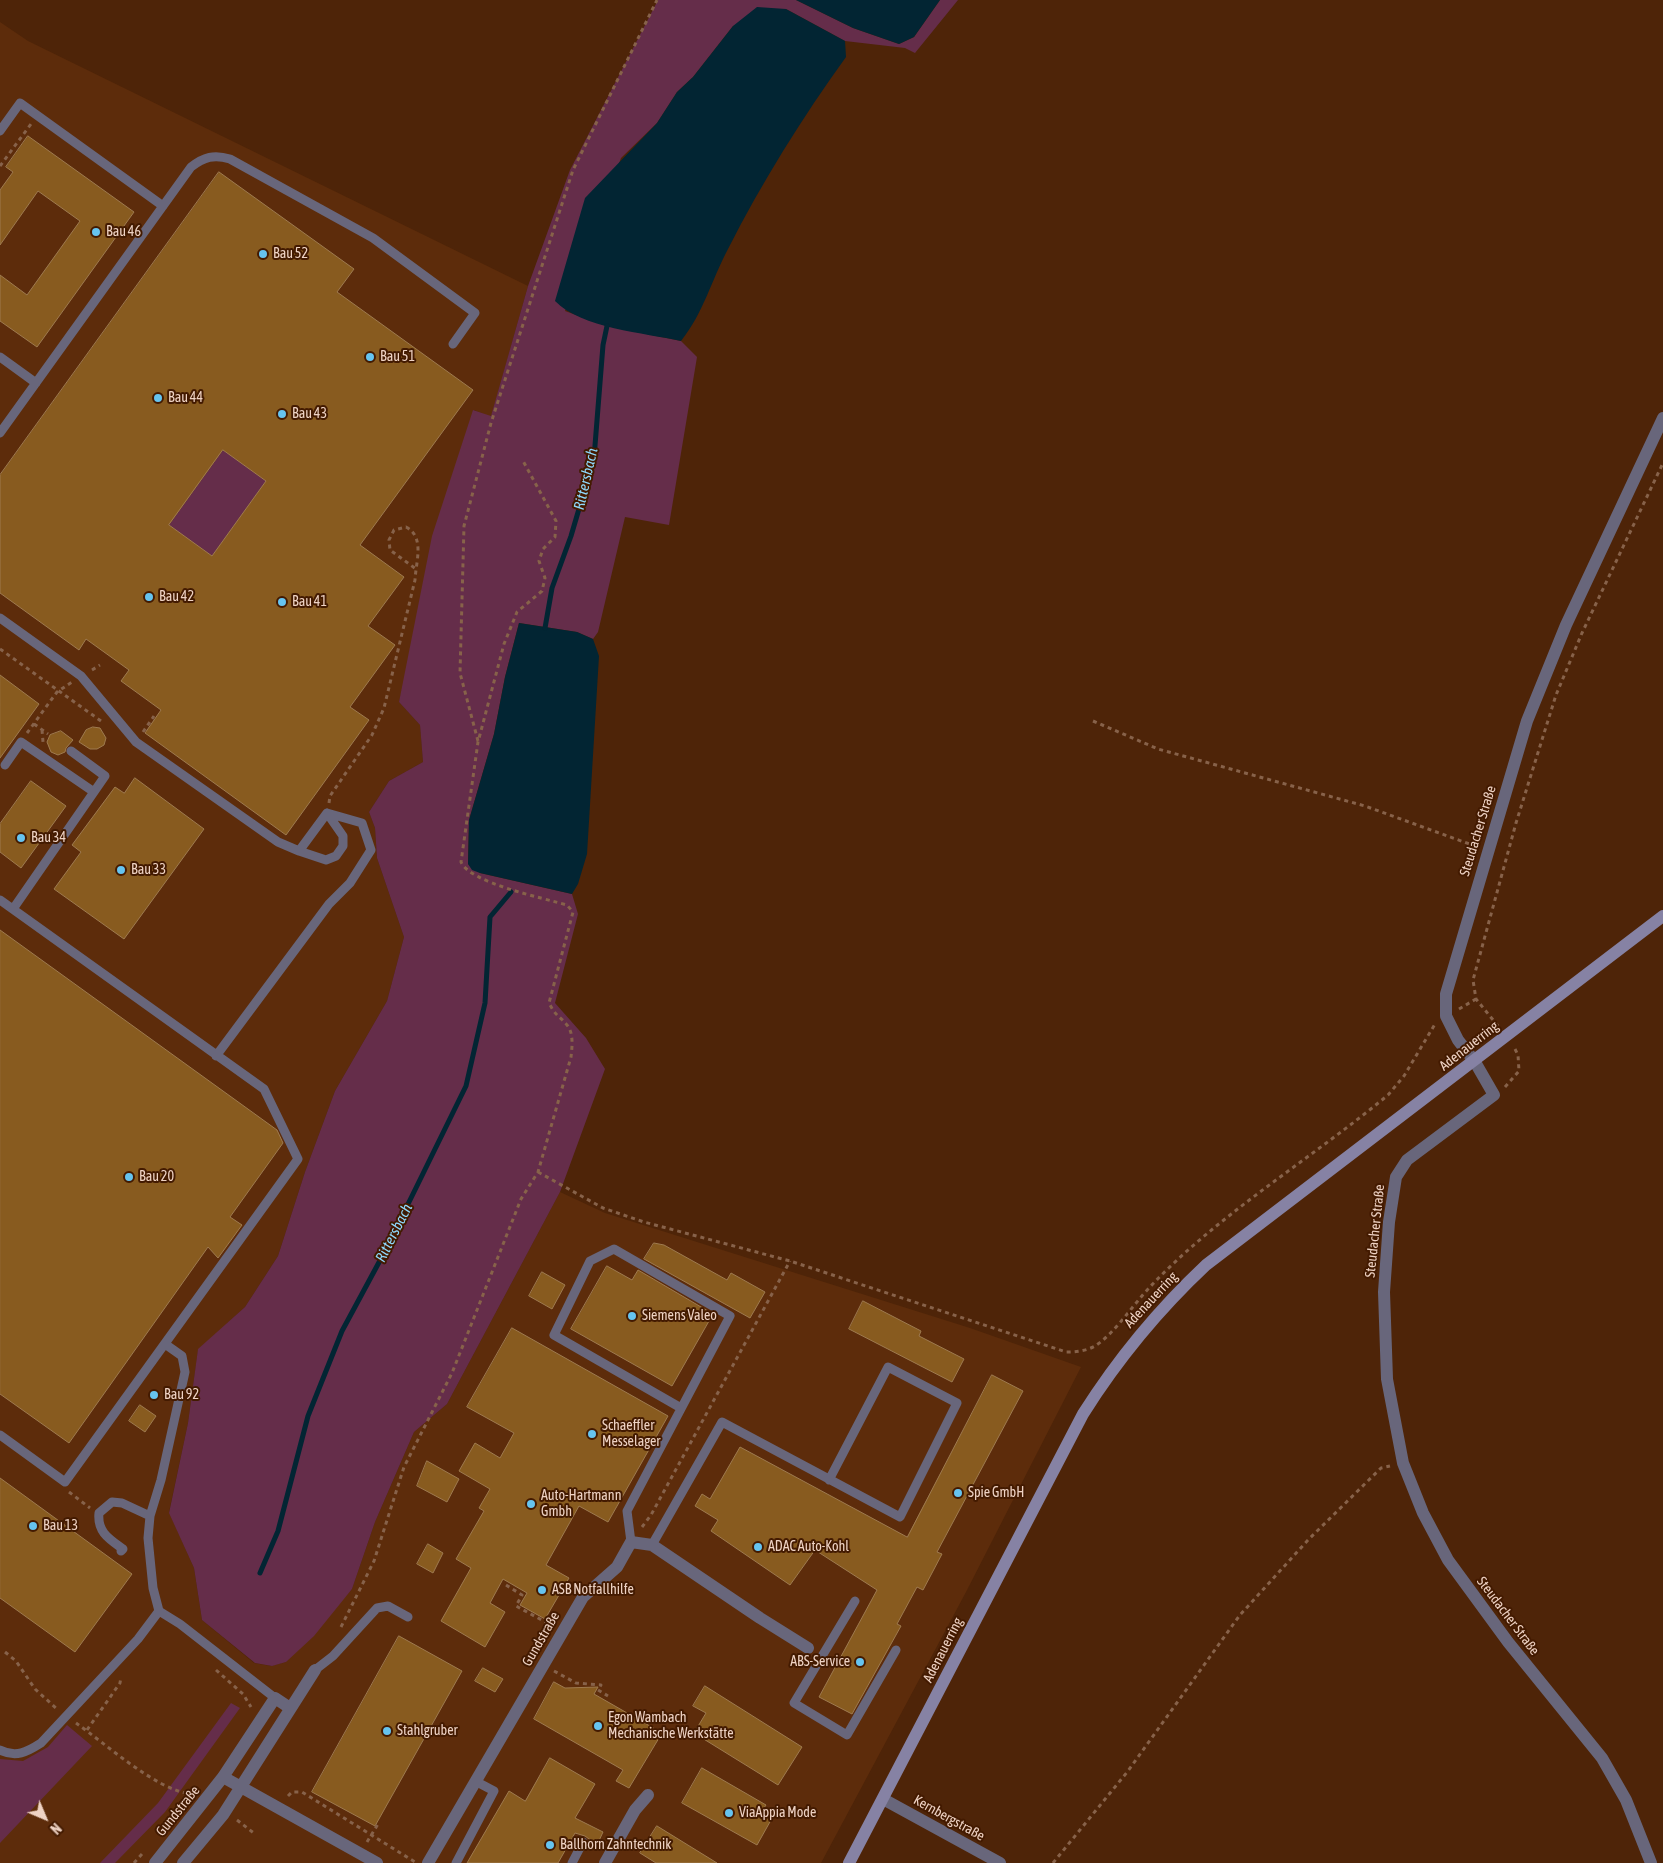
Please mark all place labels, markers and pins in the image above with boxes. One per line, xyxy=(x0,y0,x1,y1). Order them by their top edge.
place label: Bau 46 xyxy=(106,224,141,240)
marker: Bau 46 xyxy=(90,226,102,238)
place label: Bau 52 xyxy=(273,246,308,262)
marker: Bau 52 xyxy=(257,248,269,260)
place label: Bau 51 xyxy=(380,349,415,365)
marker: Bau 51 xyxy=(364,351,376,363)
place label: Bau 44 xyxy=(168,390,203,406)
marker: Bau 44 xyxy=(152,392,164,404)
place label: Bau 43 xyxy=(292,406,327,422)
marker: Bau 43 xyxy=(276,408,288,420)
place label: Bau 42 xyxy=(159,589,194,605)
marker: Bau 42 xyxy=(143,591,155,603)
place label: Bau 41 xyxy=(292,594,327,610)
marker: Bau 41 xyxy=(276,596,288,608)
place label: Bau 34 xyxy=(31,830,66,846)
marker: Bau 34 xyxy=(15,832,27,844)
place label: Bau 33 xyxy=(131,862,166,878)
marker: Bau 33 xyxy=(115,864,127,876)
place label: Bau 20 xyxy=(139,1169,174,1185)
marker: Bau 20 xyxy=(123,1171,135,1183)
place label: Siemens Valeo xyxy=(642,1308,717,1324)
marker: Siemens Valeo xyxy=(626,1310,638,1322)
place label: Bau 92 xyxy=(164,1387,199,1403)
marker: Bau 92 xyxy=(148,1389,160,1401)
place label: Schaeffler Messelager xyxy=(602,1418,660,1450)
marker: Schaeffler Messelager xyxy=(586,1428,598,1440)
place label: Spie GmbH xyxy=(968,1485,1024,1501)
marker: Spie GmbH xyxy=(952,1487,964,1499)
place label: Auto-Hartmann Gmbh xyxy=(541,1488,621,1520)
marker: Auto-Hartmann Gmbh xyxy=(525,1498,537,1510)
place label: Bau 13 xyxy=(43,1518,78,1534)
marker: Bau 13 xyxy=(27,1520,39,1532)
place label: ADAC Auto-Kohl xyxy=(768,1539,849,1555)
marker: ADAC Auto-Kohl xyxy=(752,1541,764,1553)
place label: ASB Notfallhilfe xyxy=(552,1582,634,1598)
marker: ASB Notfallhilfe xyxy=(536,1584,548,1596)
place label: ABS-Service xyxy=(790,1654,850,1670)
marker: ABS-Service xyxy=(854,1656,866,1668)
place label: Egon Wambach Mechanische Werkstätte xyxy=(608,1710,733,1742)
marker: Egon Wambach Mechanische Werkstätte xyxy=(592,1720,604,1732)
place label: Stahlgruber xyxy=(397,1723,458,1739)
marker: Stahlgruber xyxy=(381,1725,393,1737)
place label: ViaAppia Mode xyxy=(739,1805,816,1821)
marker: ViaAppia Mode xyxy=(723,1807,735,1819)
place label: Ballhorn Zahntechnik xyxy=(560,1837,671,1853)
marker: Ballhorn Zahntechnik xyxy=(544,1839,556,1851)

